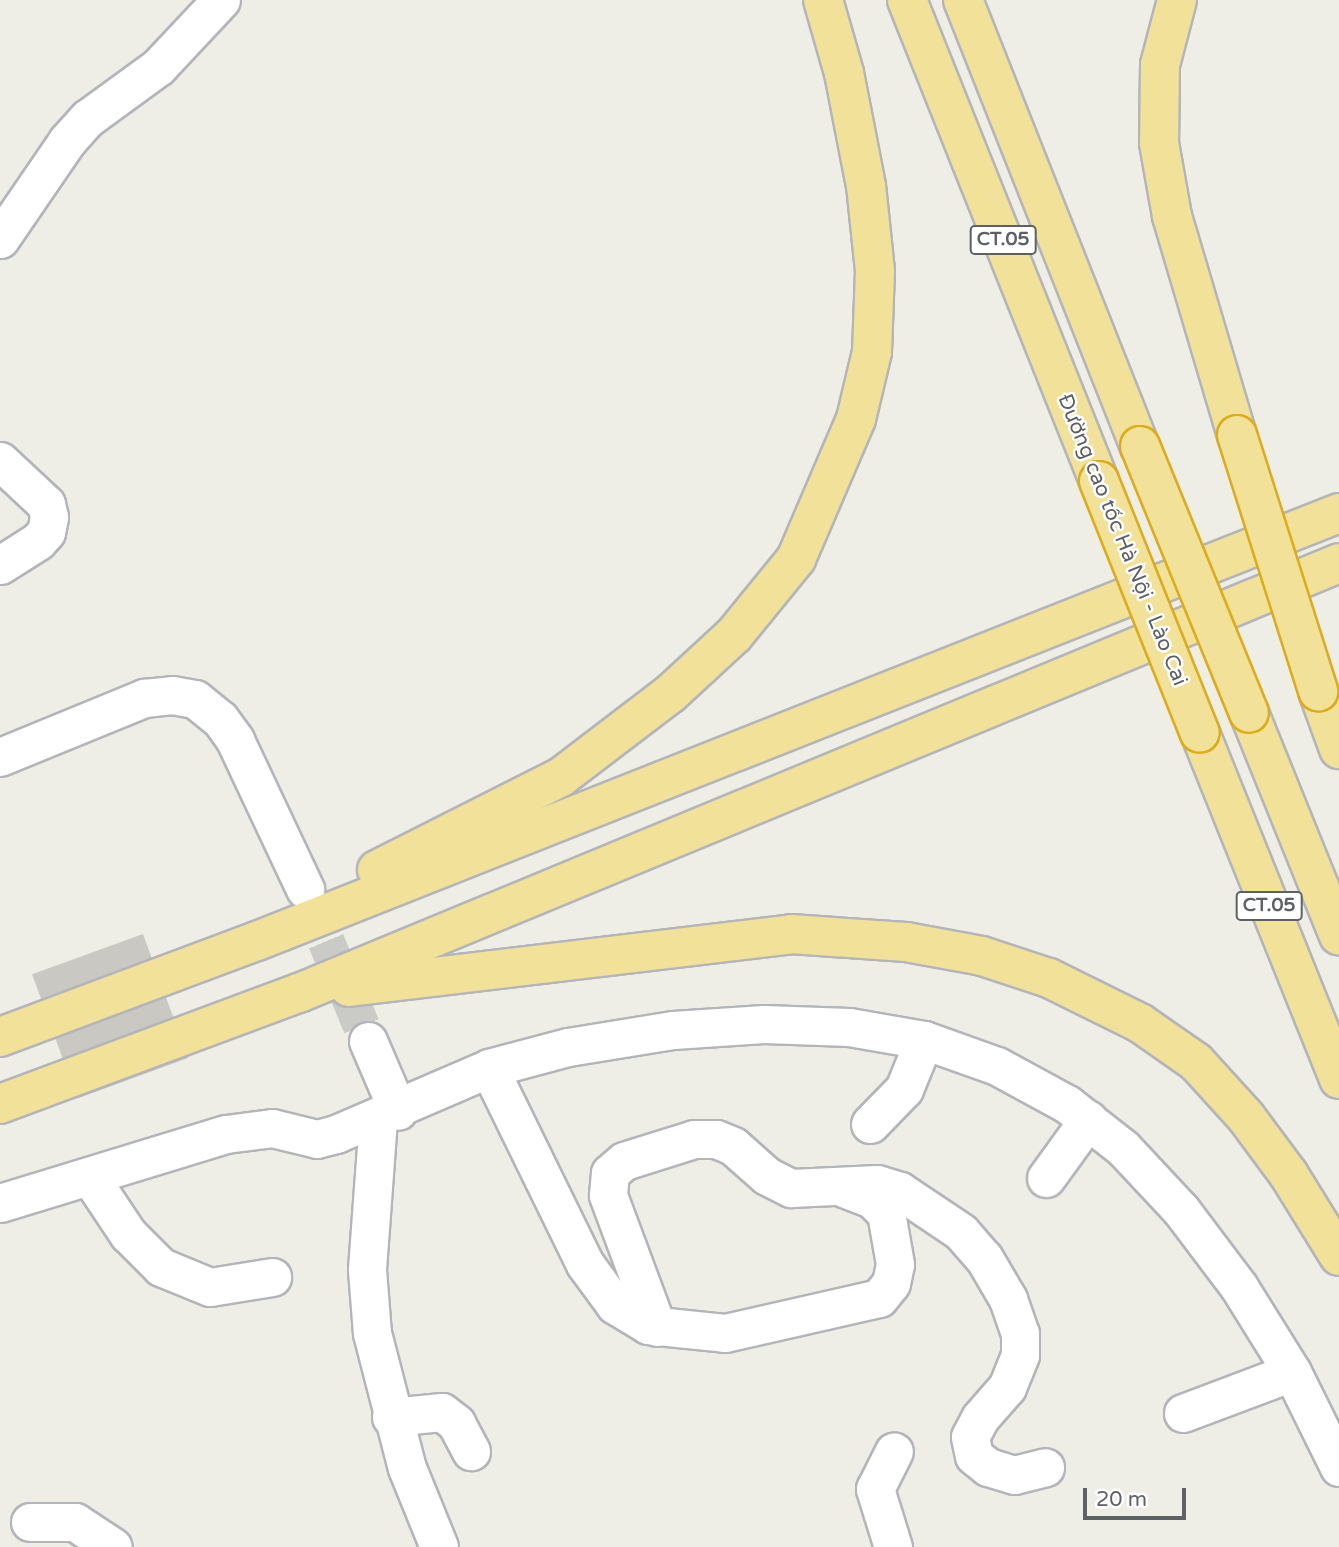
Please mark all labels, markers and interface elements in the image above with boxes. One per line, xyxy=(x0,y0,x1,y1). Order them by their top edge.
road number: CT.05 xyxy=(968,224,1038,256)
street label: Đường cao tốc Hà Nội - Lào Cai xyxy=(1052,390,1192,690)
road number: CT.05 xyxy=(1234,890,1304,922)
scale bar xyxy=(1087,1474,1190,1518)
text: 20 m xyxy=(1096,1487,1147,1512)

